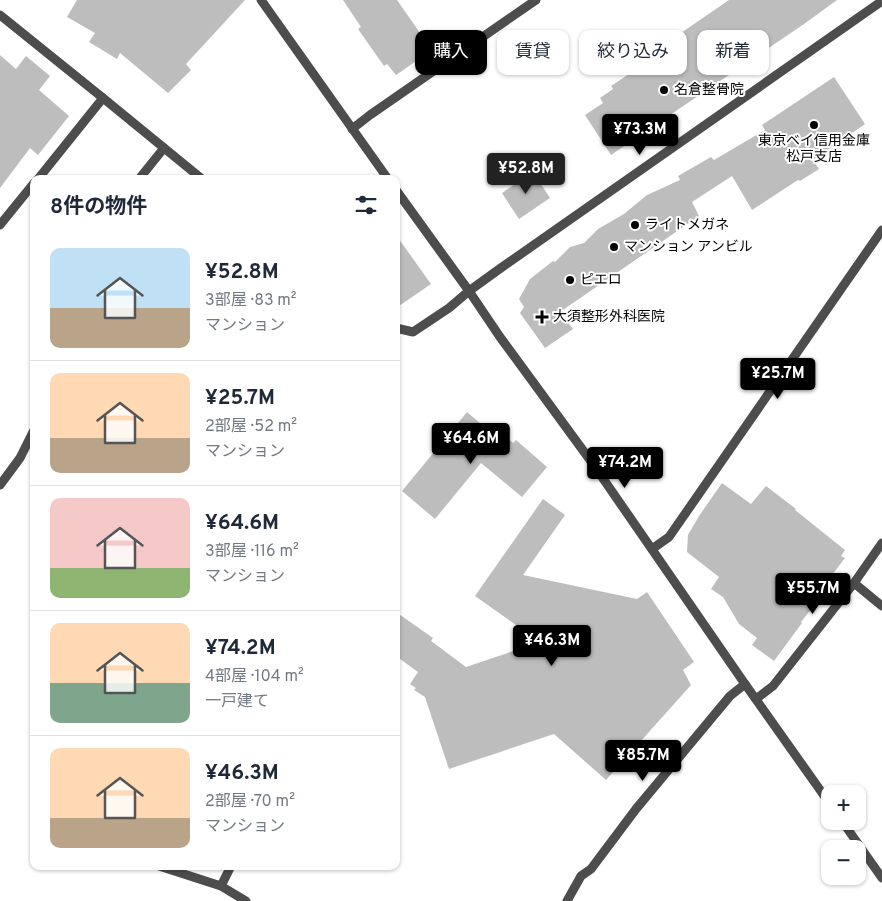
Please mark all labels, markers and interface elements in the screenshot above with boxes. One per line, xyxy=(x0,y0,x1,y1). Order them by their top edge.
chip: 購入 xyxy=(415,30,487,75)
chip: 賃貸 xyxy=(497,30,569,75)
chip: 絞り込み xyxy=(579,30,687,75)
chip: 新着 xyxy=(697,30,769,75)
place label: 名倉整骨院 xyxy=(674,82,744,99)
marker: 名倉整骨院 xyxy=(658,84,670,96)
pin: ¥73.3M xyxy=(599,114,681,156)
marker: 東京ベイ信用金庫 松戸支店 xyxy=(808,119,820,131)
text: ¥73.3M xyxy=(613,120,667,140)
place label: 東京ベイ信用金庫 松戸支店 xyxy=(758,133,870,166)
pin: ¥52.8M xyxy=(485,152,567,195)
text: ¥52.8M xyxy=(498,159,554,179)
icon: filters xyxy=(352,191,380,219)
text: 8件の物件 xyxy=(50,194,147,221)
place label: ライトメガネ xyxy=(645,217,729,234)
marker: ライトメガネ xyxy=(629,219,641,231)
place label: マンション アンビル xyxy=(624,239,753,256)
marker: マンション アンビル xyxy=(608,241,620,253)
text: ¥52.8M xyxy=(205,259,279,286)
icon: home xyxy=(90,268,150,328)
place label: ピエロ xyxy=(580,272,622,289)
marker: ピエロ xyxy=(564,274,576,286)
text: 3部屋 · 83 m² xyxy=(205,291,297,311)
place label: 大須整形外科医院 xyxy=(553,308,665,326)
marker: 大須整形外科医院 xyxy=(535,310,549,324)
text: マンション xyxy=(205,316,285,336)
pin: ¥25.7M xyxy=(737,358,819,400)
text: ¥25.7M xyxy=(751,364,805,384)
text: ¥25.7M xyxy=(205,385,275,412)
icon: home xyxy=(90,393,150,453)
text: 2部屋 · 52 m² xyxy=(205,417,297,437)
pin: ¥64.6M xyxy=(430,422,512,465)
text: ¥64.6M xyxy=(443,429,499,449)
text: マンション xyxy=(205,442,285,462)
pin: ¥74.2M xyxy=(584,446,666,489)
text: ¥74.2M xyxy=(598,453,652,473)
text: ¥64.6M xyxy=(205,510,279,537)
icon: home xyxy=(90,518,150,578)
text: 3部屋 · 116 m² xyxy=(205,542,299,562)
text: マンション xyxy=(205,567,285,587)
pin: ¥55.7M xyxy=(772,572,854,615)
text: ¥55.7M xyxy=(786,579,840,599)
pin: ¥46.3M xyxy=(511,624,593,667)
text: ¥46.3M xyxy=(524,631,580,651)
text: ¥74.2M xyxy=(205,635,276,662)
icon: home xyxy=(90,643,150,703)
text: 4部屋 · 104 m² xyxy=(205,667,304,687)
text: 一戸建て xyxy=(205,692,269,712)
pin: ¥85.7M xyxy=(602,740,684,782)
text: ¥85.7M xyxy=(616,746,670,766)
text: ¥46.3M xyxy=(205,760,279,787)
icon: home xyxy=(90,768,150,828)
map controls xyxy=(821,785,866,885)
button: + xyxy=(821,785,866,830)
text: 2部屋 · 70 m² xyxy=(205,792,295,812)
text: マンション xyxy=(205,817,285,837)
button: − xyxy=(821,840,866,885)

